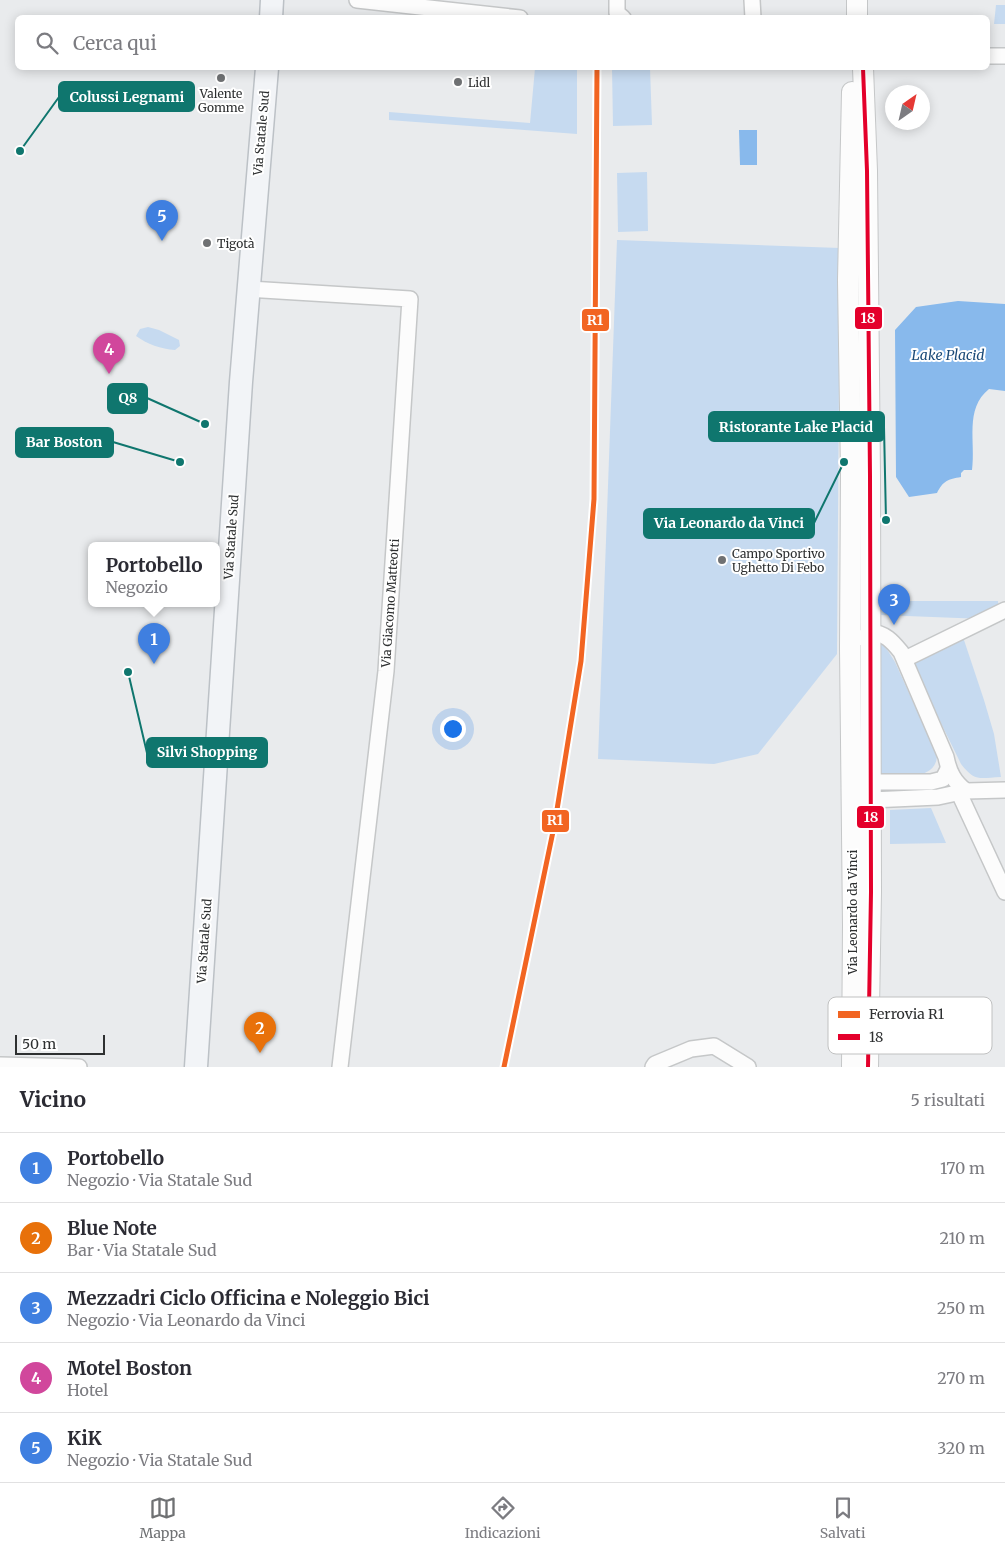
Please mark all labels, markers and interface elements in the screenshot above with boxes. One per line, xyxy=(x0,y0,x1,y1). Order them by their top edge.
search box xyxy=(15,15,990,70)
icon: search xyxy=(33,29,61,57)
text: Cerca qui xyxy=(73,31,157,55)
marker: Valente Gomme xyxy=(215,72,227,84)
place label: Lidl xyxy=(468,75,491,90)
marker: Lidl xyxy=(452,76,464,88)
callout: Colussi Legnami xyxy=(59,82,194,111)
north arrow xyxy=(885,85,930,130)
place label: Valente Gomme xyxy=(198,86,244,115)
text: Colussi Legnami xyxy=(70,88,185,106)
street label: Via Statale Sud xyxy=(250,90,272,177)
pin: 5 xyxy=(146,200,178,241)
place label: Tigotà xyxy=(217,236,255,251)
marker: Tigotà xyxy=(201,237,213,249)
line badge: 18 xyxy=(854,306,883,330)
line badge: R1 xyxy=(581,308,610,332)
text: 18 xyxy=(861,309,876,327)
text: R1 xyxy=(587,311,604,329)
pin: 4 xyxy=(93,333,125,374)
water label: Lake Placid xyxy=(912,346,984,364)
callout: Q8 xyxy=(108,384,147,413)
text: Q8 xyxy=(119,389,138,407)
callout: Ristorante Lake Placid xyxy=(709,412,884,441)
text: Ristorante Lake Placid xyxy=(719,418,874,436)
callout: Bar Boston xyxy=(16,428,113,457)
text: Bar Boston xyxy=(26,433,103,451)
street label: Via Statale Sud xyxy=(220,494,241,581)
callout: Via Leonardo da Vinci xyxy=(644,509,814,538)
text: Via Leonardo da Vinci xyxy=(653,514,804,532)
street label: Via Giacomo Matteotti xyxy=(378,538,402,669)
popup xyxy=(88,542,220,607)
place label: Campo Sportivo Ughetto Di Febo xyxy=(732,546,825,575)
text: Portobello xyxy=(105,553,203,577)
marker: Campo Sportivo Ughetto Di Febo xyxy=(716,554,728,566)
text: Negozio xyxy=(105,577,168,597)
pin: 3 xyxy=(878,584,910,625)
pin: 1 xyxy=(138,623,170,664)
your location xyxy=(440,716,466,742)
callout: Silvi Shopping xyxy=(147,738,267,767)
text: Silvi Shopping xyxy=(157,743,257,761)
line badge: 18 xyxy=(856,805,885,829)
text: 18 xyxy=(864,808,879,826)
line badge: R1 xyxy=(541,809,570,833)
text: R1 xyxy=(547,811,564,829)
street label: Via Leonardo da Vinci xyxy=(845,849,860,975)
street label: Via Statale Sud xyxy=(193,898,214,985)
legend xyxy=(828,997,992,1054)
text: Ferrovia R1 xyxy=(869,1005,944,1023)
pin: 2 xyxy=(244,1012,276,1053)
text: 18 xyxy=(869,1028,883,1046)
scale bar xyxy=(15,1032,105,1055)
text: 50 m xyxy=(22,1035,56,1053)
text: Vicino xyxy=(20,1086,86,1113)
text: 5 risultati xyxy=(911,1090,985,1110)
text: Portobello xyxy=(67,1146,164,1170)
text: 1 xyxy=(32,1158,40,1178)
text: 170 m xyxy=(940,1158,985,1178)
text: Negozio · Via Statale Sud xyxy=(67,1170,252,1190)
text: Blue Note xyxy=(67,1216,157,1240)
text: 2 xyxy=(31,1228,41,1248)
text: 210 m xyxy=(940,1228,985,1248)
text: Bar · Via Statale Sud xyxy=(67,1240,217,1260)
text: Mezzadri Ciclo Officina e Noleggio Bici xyxy=(67,1286,430,1310)
text: 3 xyxy=(31,1298,41,1318)
text: 250 m xyxy=(937,1298,985,1318)
text: Negozio · Via Leonardo da Vinci xyxy=(67,1310,305,1330)
text: Motel Boston xyxy=(67,1356,192,1380)
text: 4 xyxy=(31,1368,41,1388)
text: 270 m xyxy=(937,1368,985,1388)
text: Hotel xyxy=(67,1380,108,1400)
text: KiK xyxy=(67,1426,102,1450)
text: 5 xyxy=(31,1438,41,1458)
text: 320 m xyxy=(937,1438,985,1458)
text: Negozio · Via Statale Sud xyxy=(67,1450,252,1470)
tab: Mappa xyxy=(140,1494,186,1542)
tab: Indicazioni xyxy=(465,1494,541,1542)
tab: Salvati xyxy=(820,1494,865,1542)

